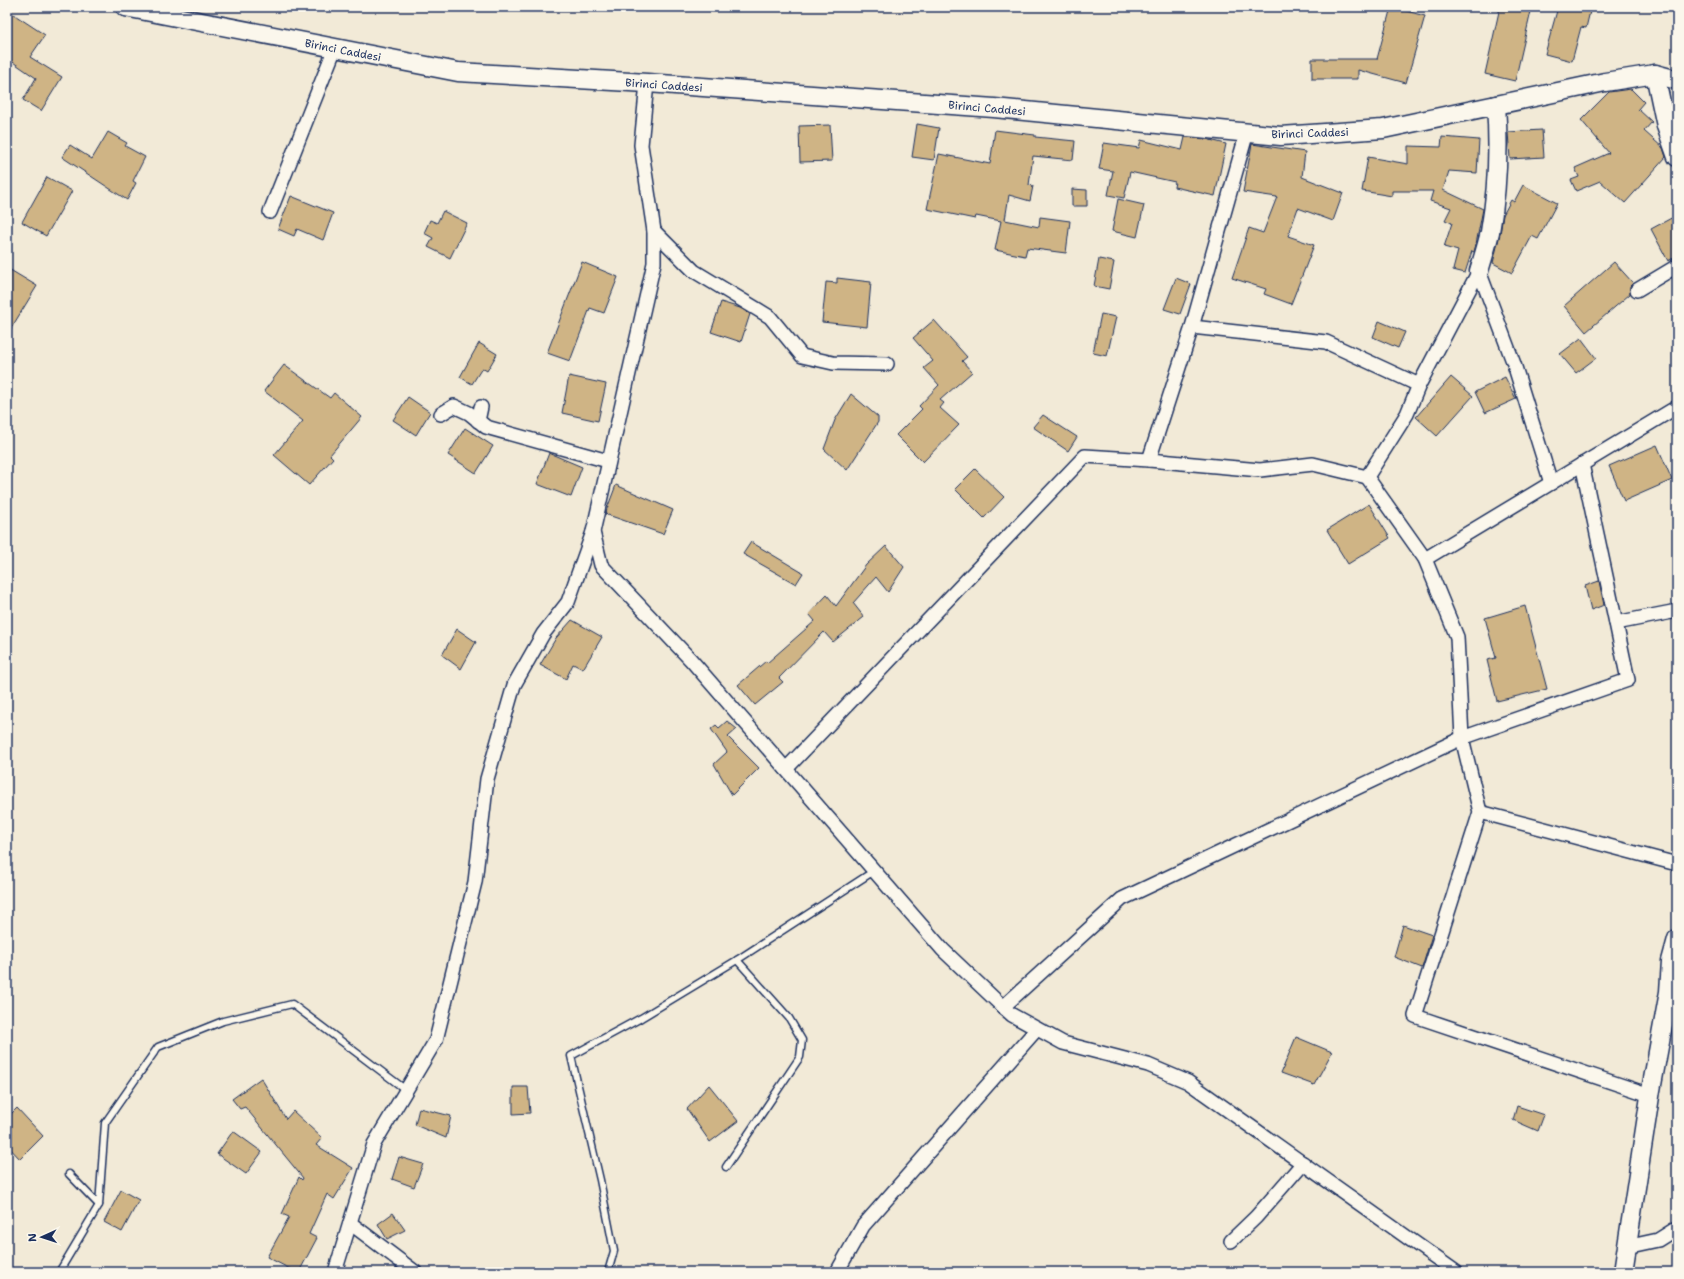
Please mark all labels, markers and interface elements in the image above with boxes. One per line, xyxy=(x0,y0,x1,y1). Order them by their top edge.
street label: Birinci Caddesi xyxy=(303,36,382,65)
street label: Birinci Caddesi xyxy=(625,75,703,96)
street label: Birinci Caddesi xyxy=(948,98,1026,119)
street label: Birinci Caddesi xyxy=(1271,125,1349,142)
north arrow xyxy=(22,1217,62,1257)
text: N xyxy=(25,1232,40,1242)

